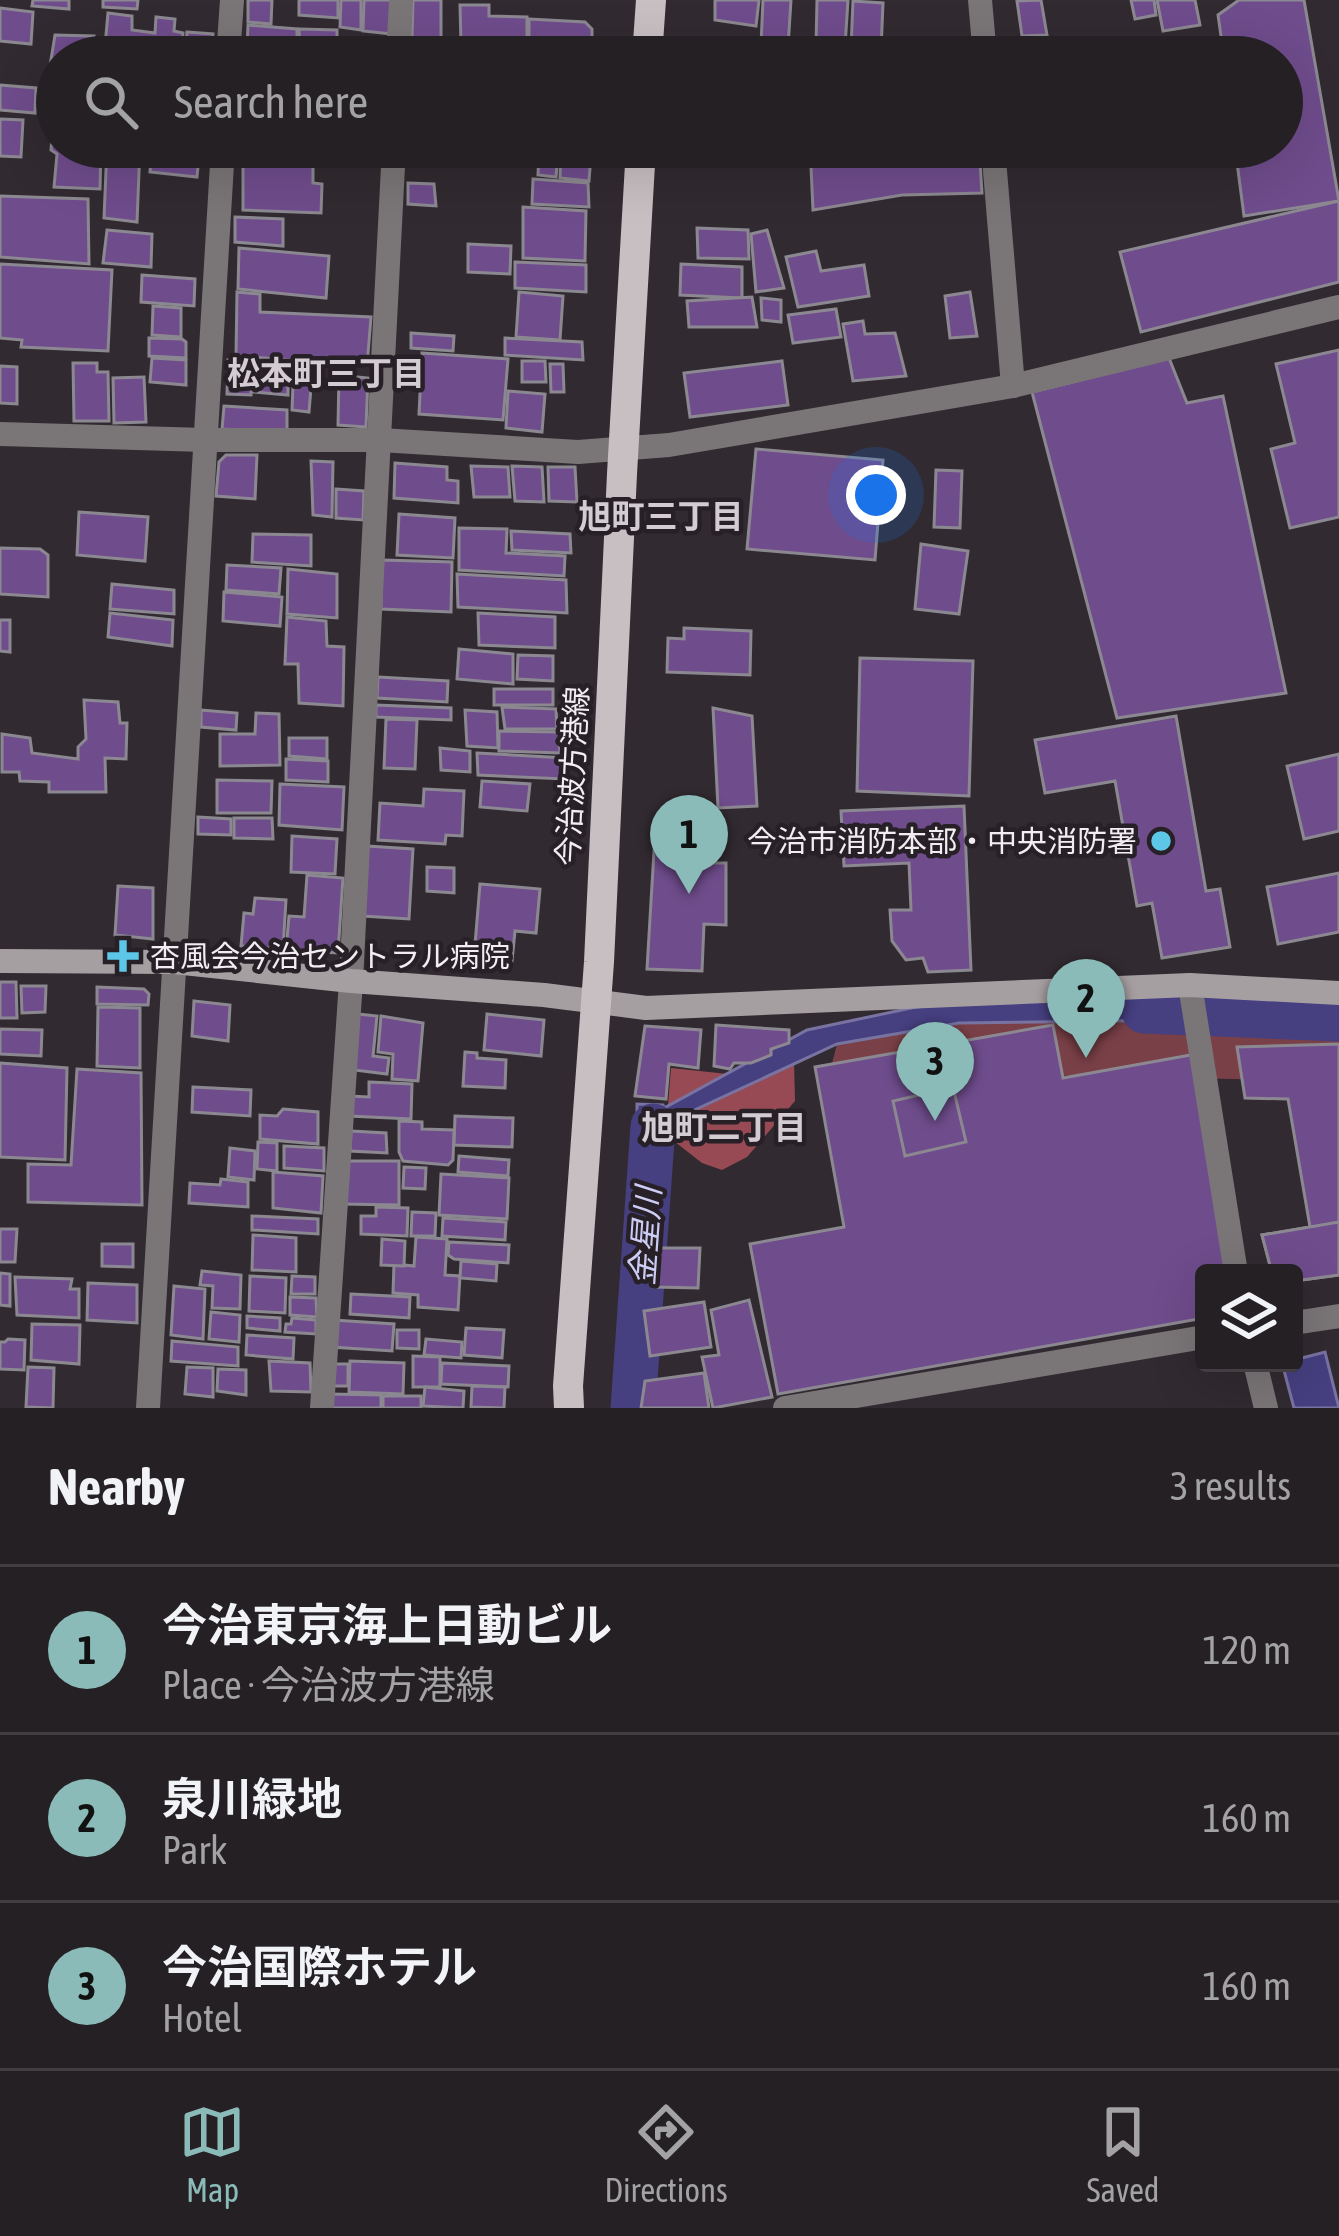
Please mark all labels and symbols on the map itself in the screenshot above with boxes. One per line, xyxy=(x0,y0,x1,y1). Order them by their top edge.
district label: 松本町三丁目 xyxy=(227,354,425,392)
your location xyxy=(846,465,906,525)
district label: 旭町三丁目 xyxy=(579,497,744,535)
street label: 今治波方港線 xyxy=(550,685,594,867)
pin: 1 xyxy=(650,795,728,894)
place label: 今治市消防本部・中央消防署 xyxy=(747,824,1137,858)
marker: 今治市消防本部・中央消防署 xyxy=(1148,828,1174,854)
place label: 杏風会今治セントラル病院 xyxy=(150,939,510,973)
marker: 杏風会今治セントラル病院 xyxy=(107,940,139,972)
pin: 2 xyxy=(1047,959,1125,1058)
pin: 3 xyxy=(896,1022,974,1121)
district label: 旭町二丁目 xyxy=(642,1108,807,1146)
water label: 金星川 xyxy=(623,1182,668,1287)

